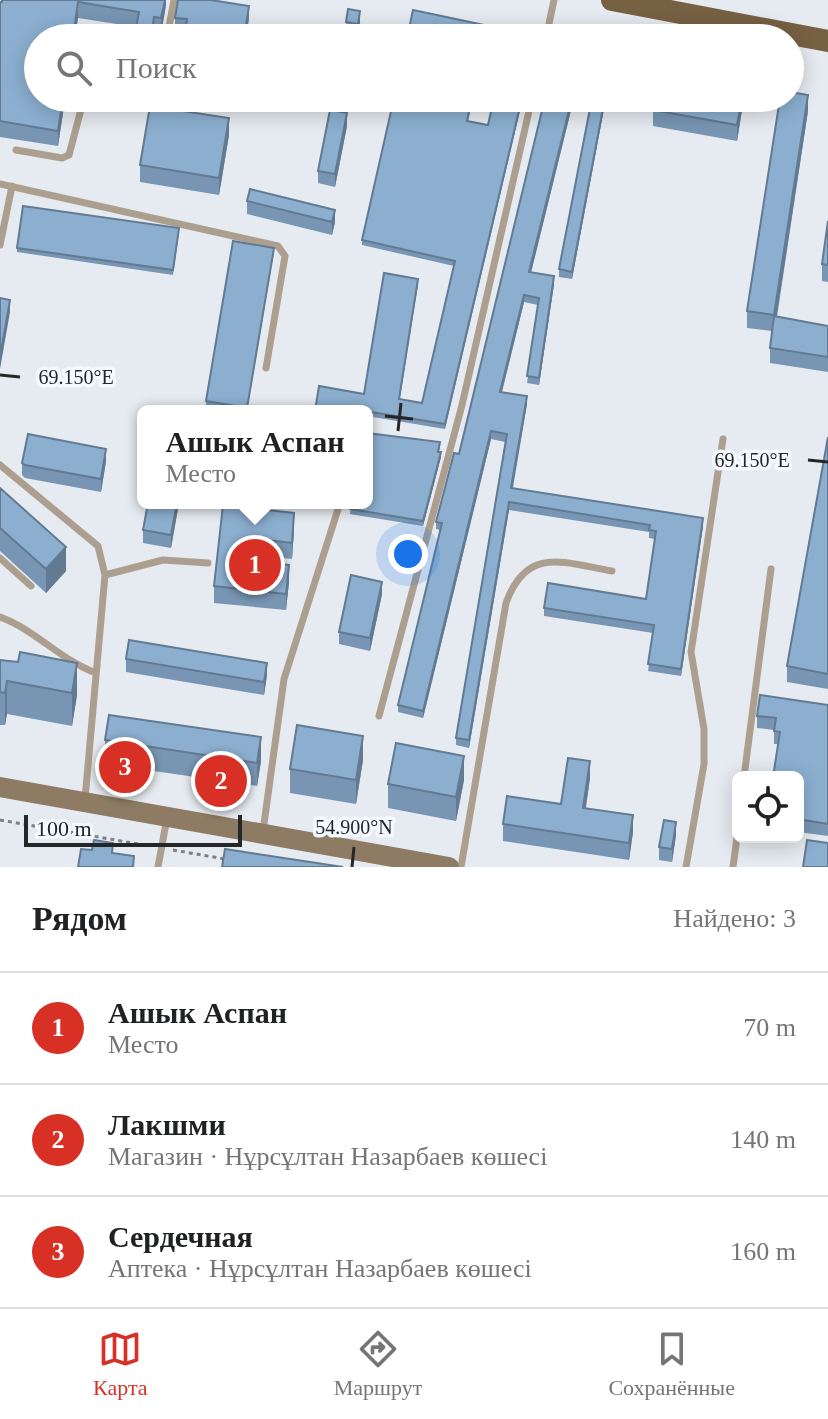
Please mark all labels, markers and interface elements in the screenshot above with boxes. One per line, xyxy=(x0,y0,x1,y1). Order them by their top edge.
search box xyxy=(24,24,804,112)
icon: search xyxy=(52,46,96,90)
text: Поиск xyxy=(116,51,197,84)
text: 69.150°E xyxy=(38,366,114,388)
popup xyxy=(137,405,373,509)
text: Ашык Аспан xyxy=(165,425,345,458)
text: 69.150°E xyxy=(714,449,790,471)
text: Место xyxy=(165,459,236,488)
your location xyxy=(388,534,428,574)
pin: 1 xyxy=(229,535,281,595)
pin: 3 xyxy=(99,737,151,797)
pin: 2 xyxy=(195,751,247,811)
map controls xyxy=(732,771,804,843)
button: locate xyxy=(732,771,804,843)
scale bar xyxy=(24,811,242,847)
text: 100 m xyxy=(36,816,92,841)
text: 54.900°N xyxy=(315,816,393,838)
text: Рядом xyxy=(32,900,127,937)
text: Найдено: 3 xyxy=(673,904,796,933)
text: Ашык Аспан xyxy=(108,996,287,1029)
text: 1 xyxy=(52,1013,65,1042)
text: 70 m xyxy=(743,1013,796,1042)
text: Место xyxy=(108,1030,179,1059)
text: Лакшми xyxy=(108,1108,226,1141)
text: 2 xyxy=(52,1125,65,1154)
text: 140 m xyxy=(730,1125,796,1154)
text: Магазин · Нұрсұлтан Назарбаев көшесі xyxy=(108,1142,547,1171)
text: Сердечная xyxy=(108,1220,253,1253)
text: 3 xyxy=(52,1237,65,1266)
text: 160 m xyxy=(730,1237,796,1266)
text: Аптека · Нұрсұлтан Назарбаев көшесі xyxy=(108,1254,532,1283)
tab: Карта xyxy=(93,1327,148,1401)
tab: Маршрут xyxy=(334,1327,422,1401)
tab: Сохранённые xyxy=(608,1327,735,1401)

